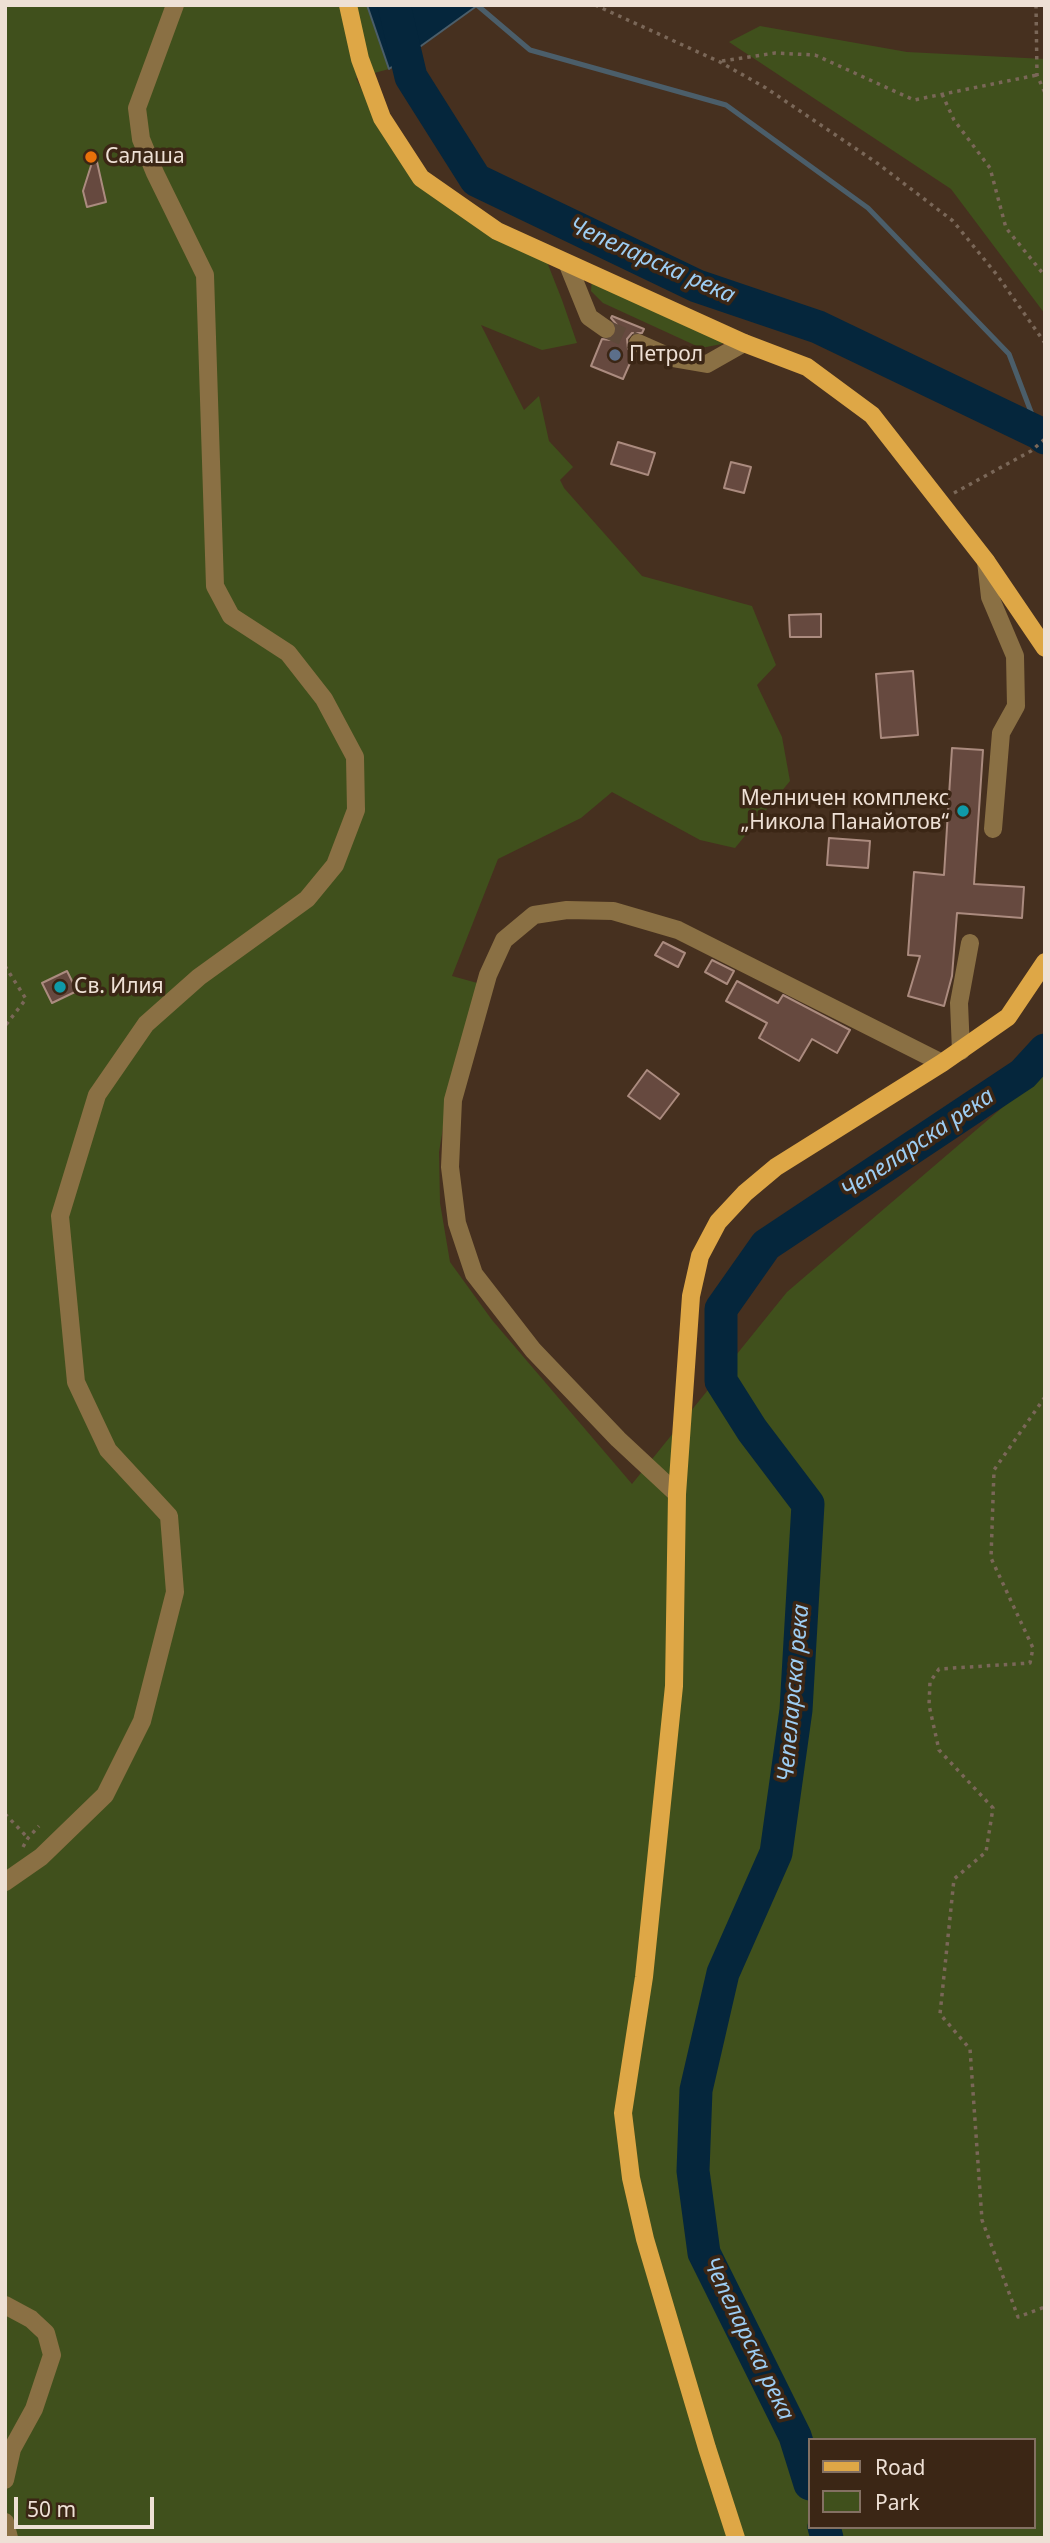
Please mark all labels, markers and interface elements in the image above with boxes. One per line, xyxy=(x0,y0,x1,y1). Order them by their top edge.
place label: Салаша xyxy=(105,144,185,170)
marker: Салаша xyxy=(83,149,99,165)
water label: Чепеларска река xyxy=(565,212,739,310)
place label: Петрол xyxy=(629,342,703,368)
marker: Петрол xyxy=(607,347,623,363)
place label: Мелничен комплекс „Никола Панайотов“ xyxy=(741,786,949,836)
marker: Мелничен комплекс „Никола Панайотов“ xyxy=(955,803,971,819)
place label: Св. Илия xyxy=(74,974,164,1000)
marker: Св. Илия xyxy=(52,979,68,995)
water label: Чепеларска река xyxy=(836,1083,1000,1205)
water label: Чепеларска река xyxy=(772,1603,816,1783)
water label: Чепеларска река xyxy=(696,2253,800,2425)
legend xyxy=(808,2438,1036,2529)
text: Road xyxy=(875,2453,925,2481)
scale bar xyxy=(18,2484,158,2528)
text: Park xyxy=(875,2488,919,2516)
text: 50 m xyxy=(27,2495,76,2523)

